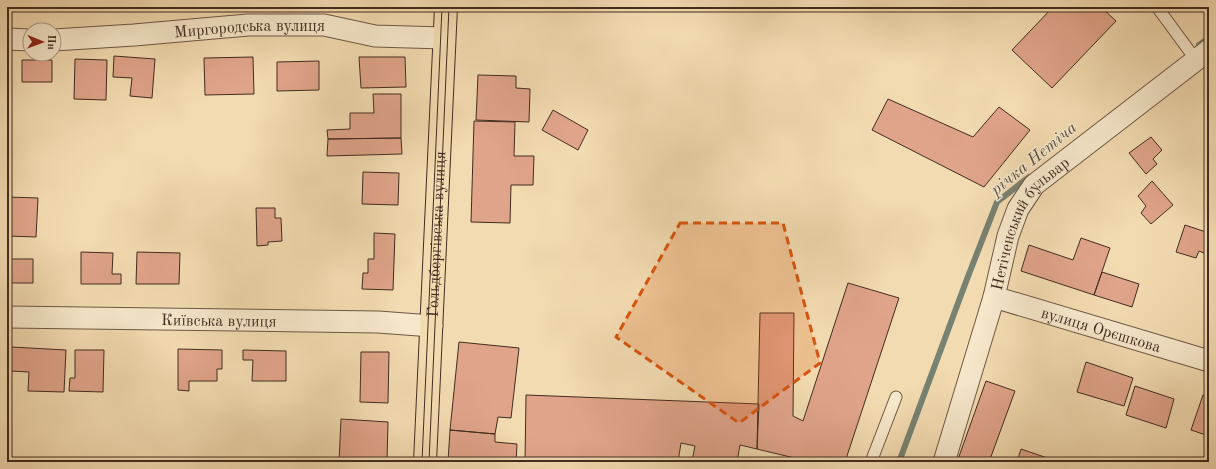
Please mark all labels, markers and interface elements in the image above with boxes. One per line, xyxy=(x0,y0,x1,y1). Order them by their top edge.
street label: Миргородська вулиця xyxy=(174,19,325,41)
north arrow xyxy=(22,22,62,62)
text: Пн xyxy=(45,34,56,50)
water label: річка Нетіча xyxy=(986,119,1080,200)
street label: Гольдбергівська вулиця xyxy=(426,151,449,318)
street label: Нетіченський бульвар xyxy=(990,155,1073,292)
street label: вулиця Орєшкова xyxy=(1039,306,1163,356)
street label: Київська вулиця xyxy=(161,313,277,331)

